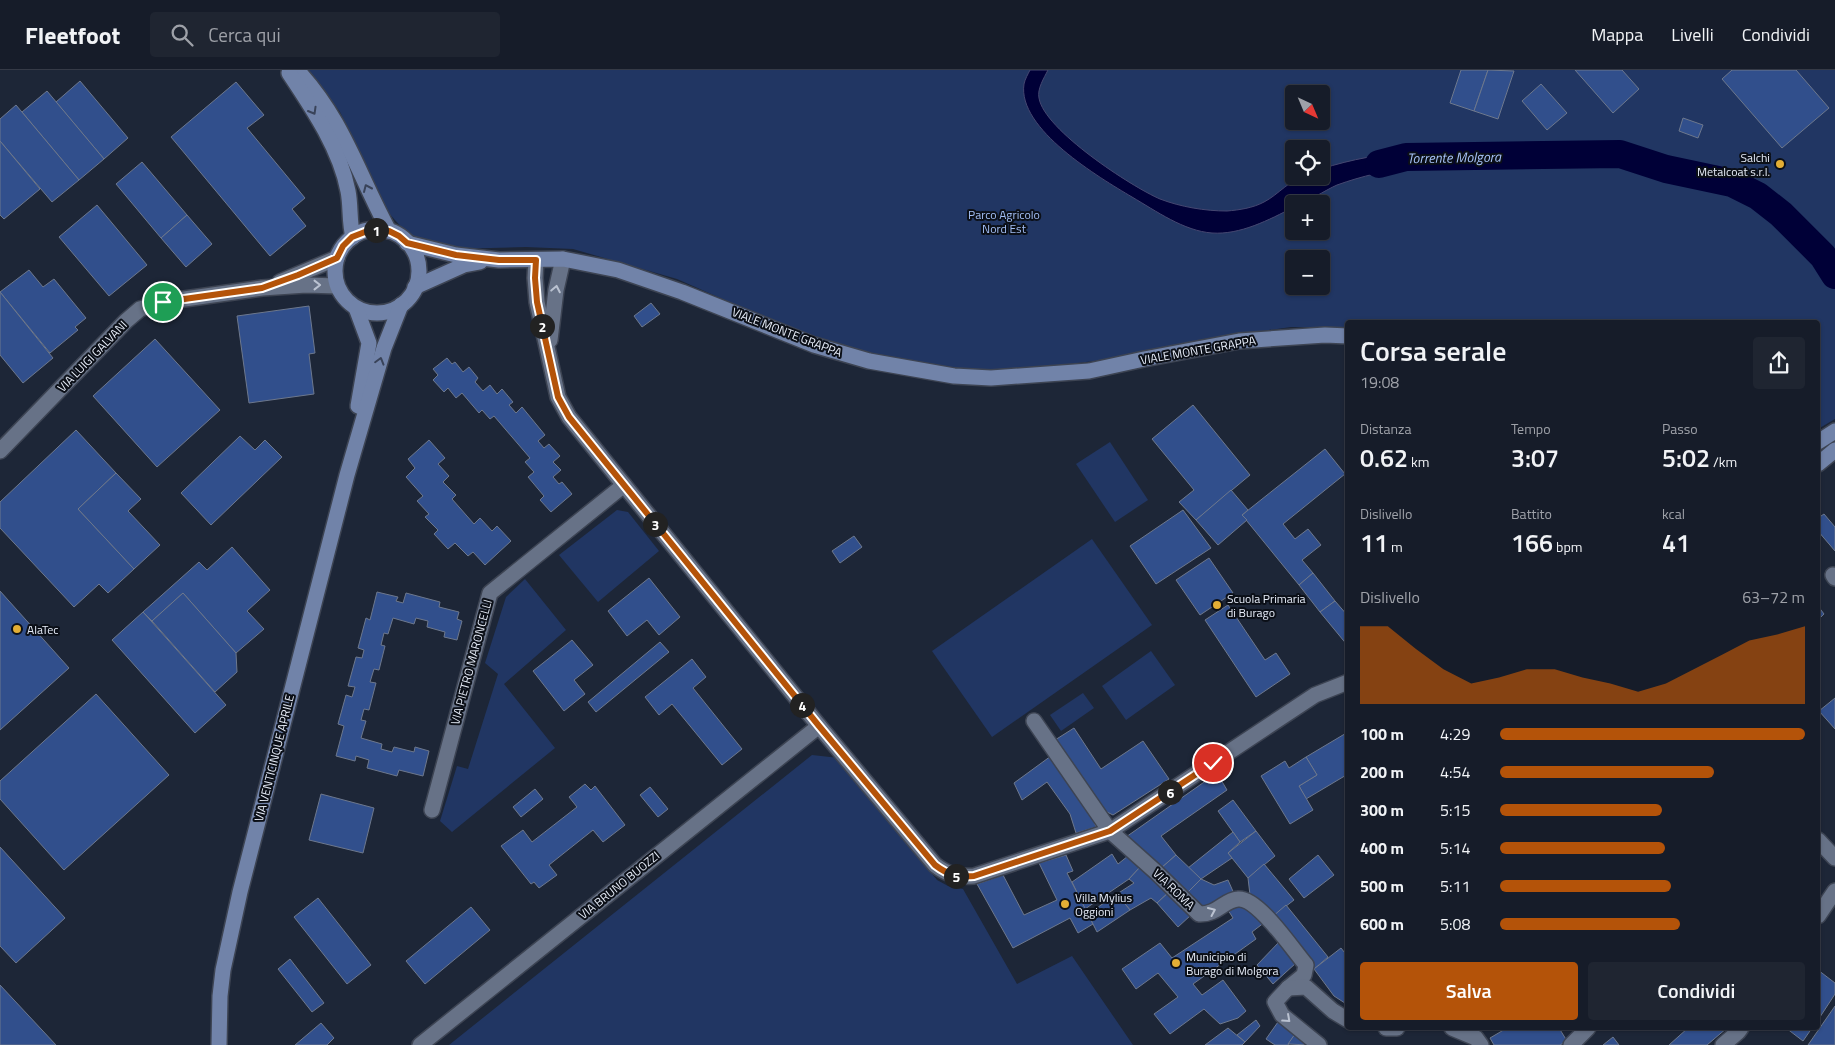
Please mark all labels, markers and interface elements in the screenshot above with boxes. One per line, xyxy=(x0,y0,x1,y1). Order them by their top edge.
search box xyxy=(150,12,500,57)
text: Fleetfoot xyxy=(25,17,120,53)
text: Cerca qui xyxy=(208,20,281,49)
icon: search xyxy=(168,21,196,49)
text: Mappa xyxy=(1591,21,1643,48)
text: Livelli xyxy=(1671,21,1714,48)
text: Condividi xyxy=(1742,21,1810,48)
north arrow xyxy=(1285,85,1330,130)
map controls xyxy=(1285,85,1330,295)
one-way arrow xyxy=(307,106,317,115)
button: locate xyxy=(1285,140,1330,185)
water label: Torrente Molgora xyxy=(1407,146,1502,168)
place label: Salchi Metalcoat s.r.l. xyxy=(1697,148,1770,181)
marker: Salchi Metalcoat s.r.l. xyxy=(1774,158,1786,170)
one-way arrow xyxy=(363,184,373,193)
button: + xyxy=(1285,195,1330,240)
park label: Parco Agricolo Nord Est xyxy=(968,205,1040,238)
pin: 1 xyxy=(364,218,388,242)
text: 1 xyxy=(373,220,380,241)
button: − xyxy=(1285,250,1330,295)
one-way arrow xyxy=(314,280,321,290)
pin xyxy=(142,281,184,323)
one-way arrow xyxy=(551,284,561,293)
icon: arrive xyxy=(149,288,177,316)
street label: VIALE MONTE GRAPPA xyxy=(729,302,845,362)
pin: 2 xyxy=(530,314,554,338)
street label: VIA LUIGI GALVANI xyxy=(53,316,131,396)
text: 2 xyxy=(539,316,546,337)
text: Corsa serale xyxy=(1360,329,1506,372)
street label: VIALE MONTE GRAPPA xyxy=(1139,331,1257,369)
button: share xyxy=(1753,337,1805,389)
one-way arrow xyxy=(374,357,384,365)
text: 19:08 xyxy=(1360,370,1399,394)
text: Distanza xyxy=(1360,418,1411,439)
text: Tempo xyxy=(1511,418,1551,439)
text: Passo xyxy=(1662,418,1698,439)
text: 0.62 xyxy=(1360,439,1408,477)
text: 3:07 xyxy=(1511,439,1559,477)
text: 5:02 xyxy=(1662,439,1710,477)
text: km xyxy=(1408,451,1429,472)
text: /km xyxy=(1710,451,1737,472)
text: Dislivello xyxy=(1360,503,1412,524)
text: Battito xyxy=(1511,503,1552,524)
text: kcal xyxy=(1662,503,1685,524)
pin: 3 xyxy=(642,512,668,536)
text: 3 xyxy=(652,514,659,535)
text: 11 xyxy=(1360,524,1388,562)
text: 166 xyxy=(1511,524,1553,562)
text: 41 xyxy=(1662,524,1690,562)
text: m xyxy=(1388,536,1403,557)
text: bpm xyxy=(1553,536,1583,557)
text: Dislivello xyxy=(1360,585,1420,609)
text: 63–72 m xyxy=(1742,585,1805,609)
place label: Scuola Primaria di Burago xyxy=(1227,589,1306,622)
street label: VIA PIETRO MARONCELLI xyxy=(445,597,497,727)
marker: Scuola Primaria di Burago xyxy=(1211,599,1223,611)
place label: AlaTec xyxy=(27,620,59,639)
marker: AlaTec xyxy=(11,623,23,635)
street label: VIA VENTICINQUE APRILE xyxy=(249,692,299,823)
pin: 4 xyxy=(790,692,814,718)
text: 4 xyxy=(799,695,806,716)
text: 100 m xyxy=(1360,722,1404,746)
text: 4:29 xyxy=(1440,722,1470,746)
pin xyxy=(1192,742,1234,784)
icon: check xyxy=(1199,749,1227,777)
text: 200 m xyxy=(1360,760,1404,784)
text: 4:54 xyxy=(1440,760,1470,784)
pin: 6 xyxy=(1158,780,1182,804)
text: 6 xyxy=(1167,782,1174,803)
text: 300 m xyxy=(1360,798,1404,822)
text: 5:15 xyxy=(1440,798,1470,822)
text: 400 m xyxy=(1360,836,1404,860)
text: 5:14 xyxy=(1440,836,1470,860)
street label: VIA BRUNO BUOZZI xyxy=(574,846,664,924)
pin: 5 xyxy=(944,864,968,888)
street label: VIA ROMA xyxy=(1149,864,1199,914)
text: 5 xyxy=(953,866,960,887)
text: 500 m xyxy=(1360,874,1404,898)
text: 5:11 xyxy=(1440,874,1470,898)
place label: Villa Mylius Oggioni xyxy=(1075,888,1132,921)
marker: Villa Mylius Oggioni xyxy=(1059,898,1071,910)
one-way arrow xyxy=(1207,907,1216,917)
text: 600 m xyxy=(1360,912,1404,936)
text: 5:08 xyxy=(1440,912,1470,936)
place label: Municipio di Burago di Molgora xyxy=(1186,947,1279,980)
marker: Municipio di Burago di Molgora xyxy=(1170,957,1182,969)
button: Salva xyxy=(1360,962,1578,1020)
button: Condividi xyxy=(1588,962,1805,1020)
one-way arrow xyxy=(1282,1013,1291,1022)

